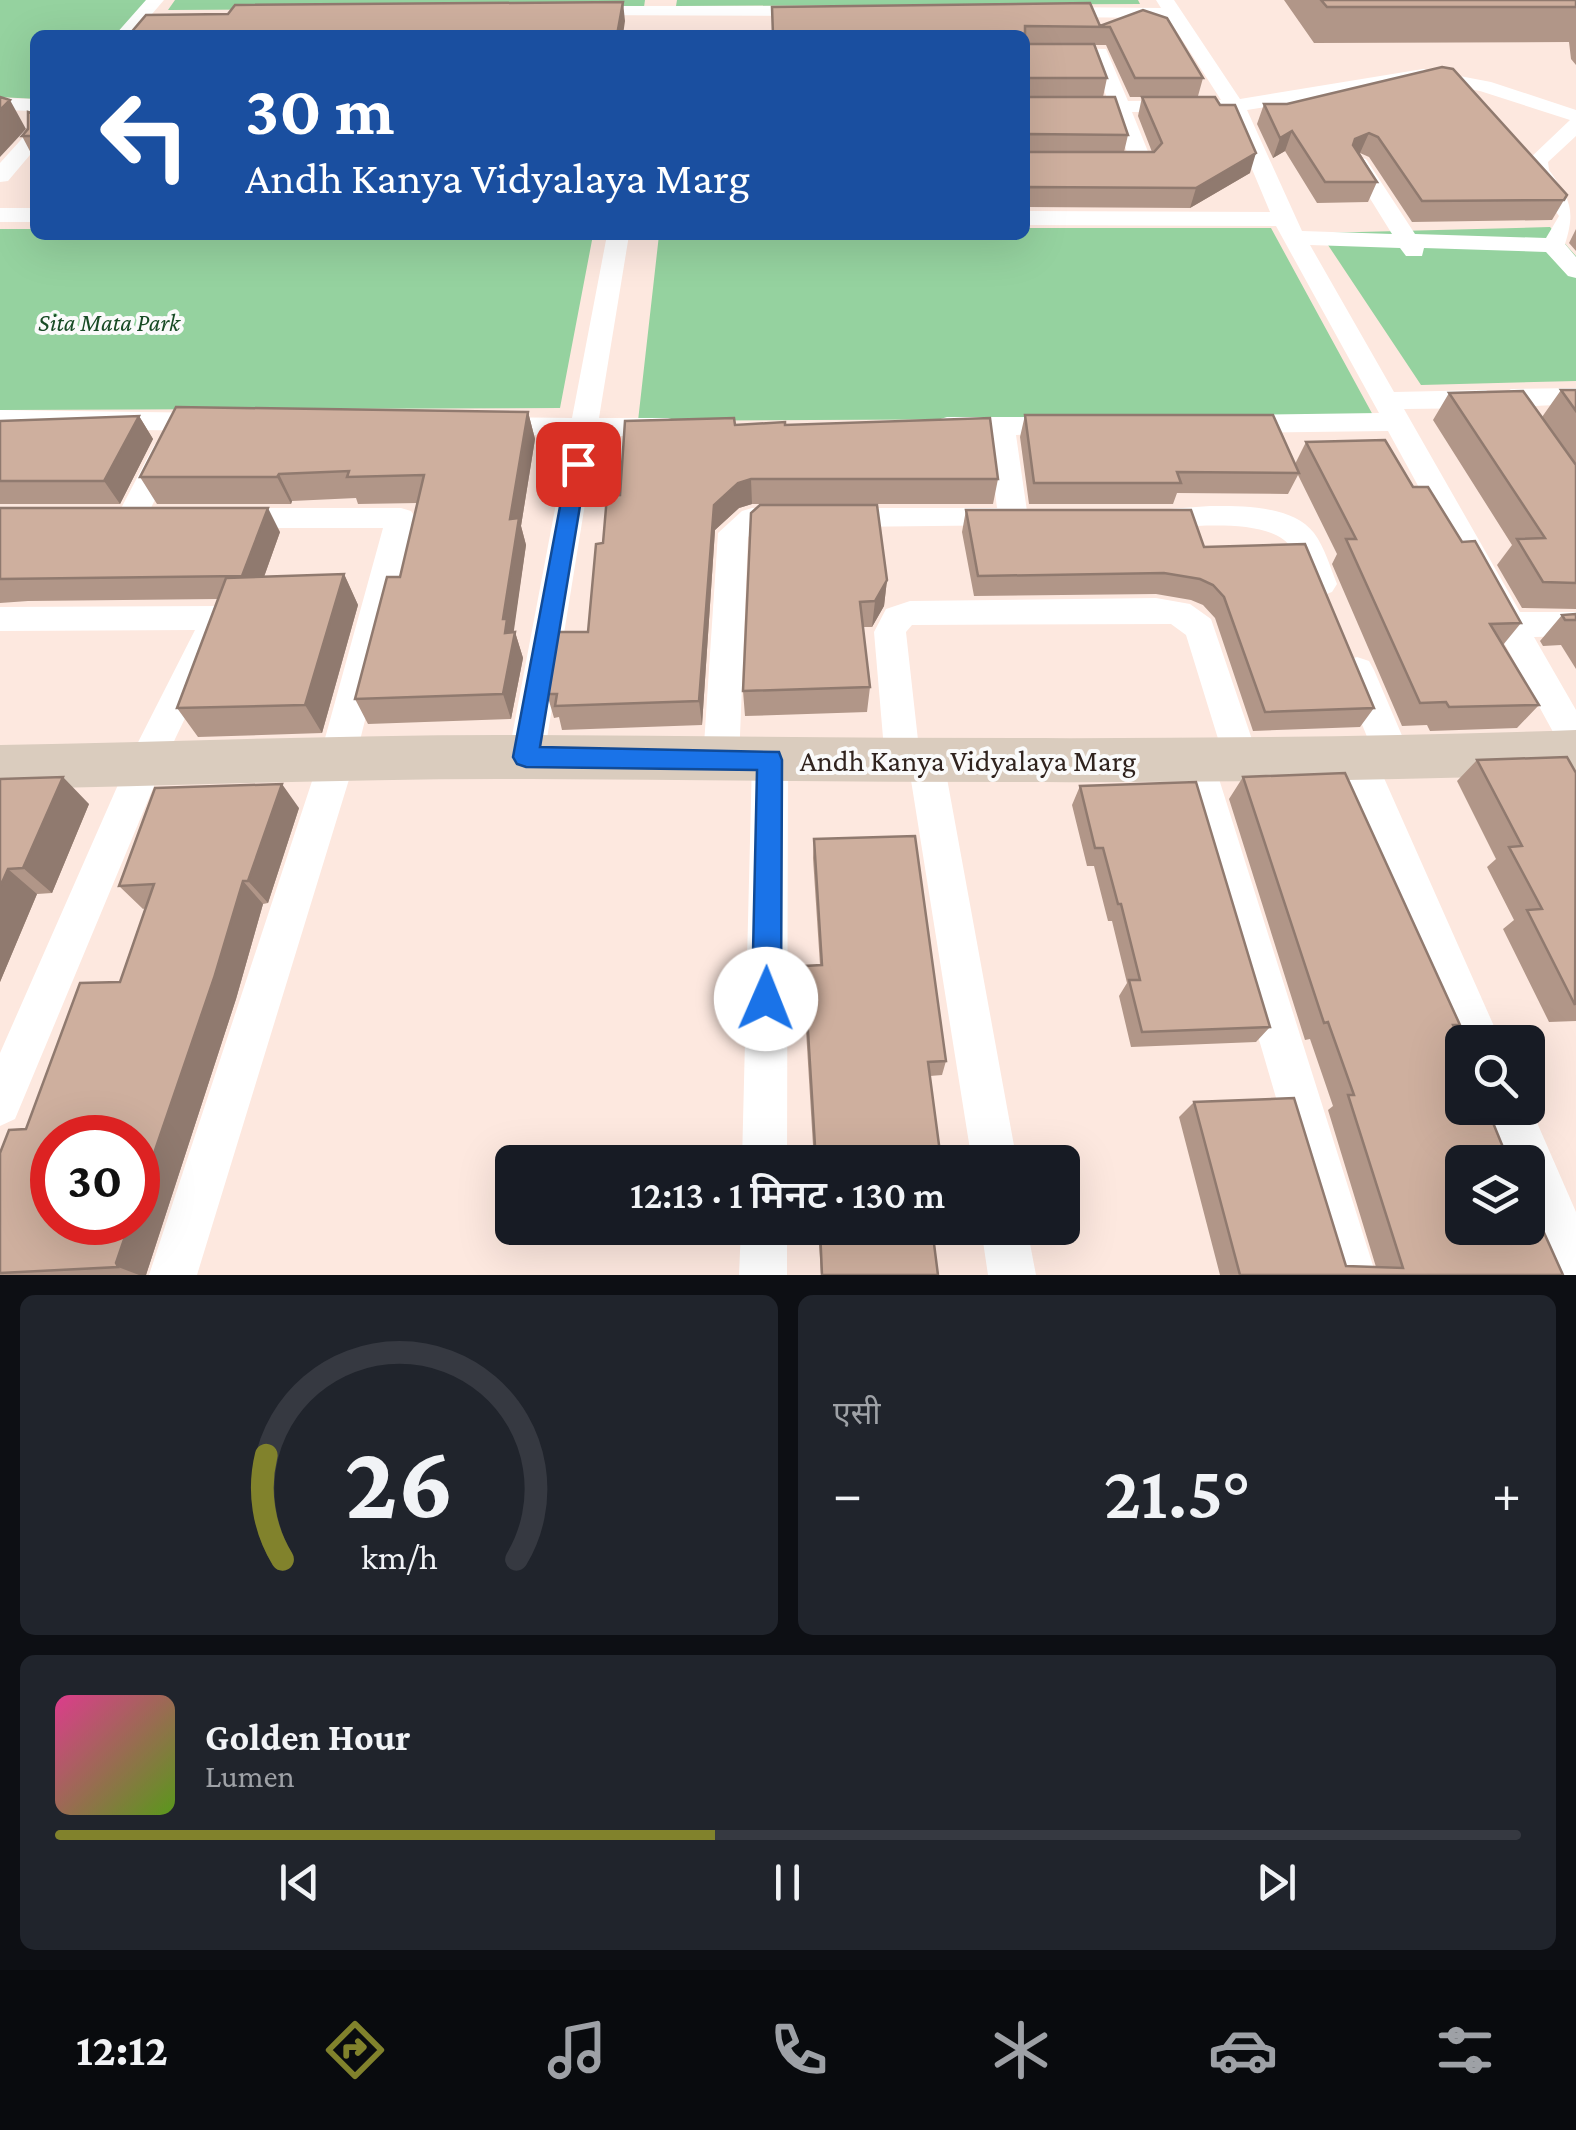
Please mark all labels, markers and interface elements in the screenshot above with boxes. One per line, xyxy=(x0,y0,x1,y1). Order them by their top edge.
icon: left xyxy=(80,70,210,200)
text: 30 m xyxy=(245,71,394,149)
text: Andh Kanya Vidyalaya Marg xyxy=(245,153,750,203)
park label: Sita Mata Park xyxy=(38,309,181,336)
pin xyxy=(536,422,621,507)
icon: arrive xyxy=(551,437,606,492)
street label: Andh Kanya Vidyalaya Marg xyxy=(800,744,1136,778)
position arrow xyxy=(714,947,818,1051)
map controls xyxy=(1445,1025,1545,1245)
button: search xyxy=(1445,1025,1545,1125)
speed limit sign: 30 xyxy=(30,1115,160,1245)
button: layers xyxy=(1445,1145,1545,1245)
text: 12:13 · 1 मिनट · 130 m xyxy=(630,1174,945,1216)
text: एसी xyxy=(833,1395,881,1431)
text: 26 xyxy=(344,1424,454,1539)
text: 21.5° xyxy=(1104,1451,1250,1534)
text: − xyxy=(833,1463,862,1524)
text: + xyxy=(1492,1463,1521,1524)
text: km/h xyxy=(360,1537,438,1577)
text: Golden Hour xyxy=(205,1716,411,1758)
text: Lumen xyxy=(205,1758,295,1794)
icon: previous xyxy=(272,1855,327,1910)
icon: pause xyxy=(760,1855,815,1910)
icon: next xyxy=(1249,1855,1304,1910)
icon: directions xyxy=(320,2015,390,2085)
icon: music xyxy=(542,2015,612,2085)
icon: phone xyxy=(764,2015,834,2085)
icon: climate xyxy=(986,2015,1056,2085)
icon: car xyxy=(1208,2015,1278,2085)
icon: filters xyxy=(1430,2015,1500,2085)
text: 12:12 xyxy=(76,2025,168,2075)

